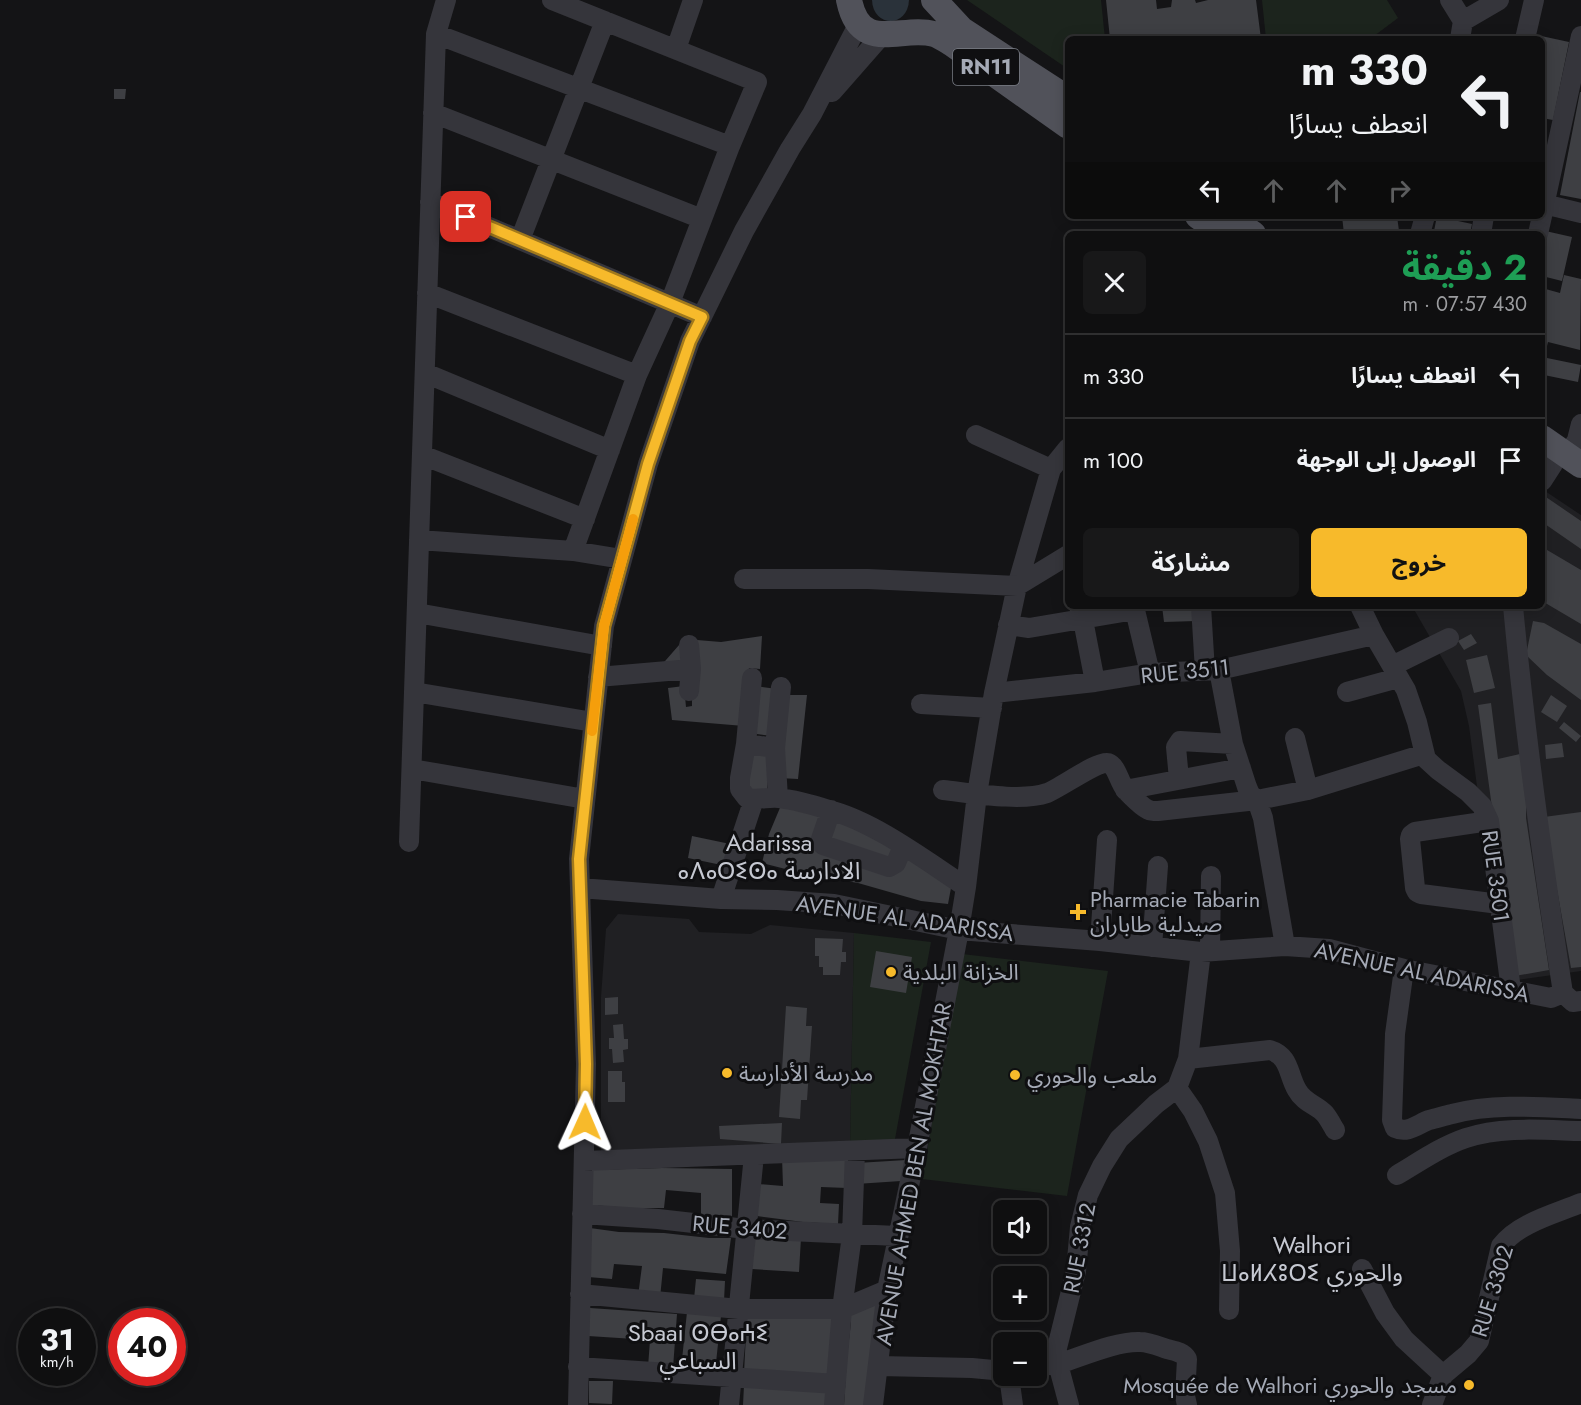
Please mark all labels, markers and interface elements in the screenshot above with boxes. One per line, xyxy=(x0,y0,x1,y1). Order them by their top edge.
text: 330 m xyxy=(1301,40,1428,101)
road number: RN11 xyxy=(953,49,1019,85)
icon: left xyxy=(1449,60,1527,138)
text: انعطف يسارًا xyxy=(1289,104,1428,143)
icon: left xyxy=(1194,174,1227,207)
icon: ahead xyxy=(1257,174,1290,207)
icon: ahead xyxy=(1320,174,1353,207)
icon: right xyxy=(1383,174,1416,207)
pin xyxy=(440,191,491,242)
icon: arrive xyxy=(449,200,482,233)
text: 2 دقيقة xyxy=(1402,241,1527,293)
button: close xyxy=(1083,251,1146,314)
text: 430 m · 07:57 xyxy=(1403,290,1527,319)
text: انعطف يسارًا xyxy=(1351,359,1476,391)
text: 330 m xyxy=(1083,360,1144,392)
icon: left xyxy=(1494,360,1527,393)
text: الوصول إلى الوجهة xyxy=(1297,443,1476,475)
text: 100 m xyxy=(1083,444,1143,476)
icon: arrive xyxy=(1494,444,1527,477)
button: مشاركة xyxy=(1083,528,1299,597)
button: خروج xyxy=(1311,528,1527,597)
street label: RUE 3511 xyxy=(1139,650,1231,692)
district label: Adarissa ⴰⴷⴰⵔⵉⵙⴰ الادارسة xyxy=(678,825,860,888)
street label: RUE 3501 xyxy=(1474,828,1518,924)
place label: Pharmacie Tabarin صيدلية طاباران xyxy=(1090,883,1260,940)
street label: AVENUE AL ADARISSA xyxy=(794,887,1016,949)
marker: Pharmacie Tabarin صيدلية طاباران xyxy=(1071,905,1085,919)
street label: AVENUE AL ADARISSA xyxy=(1311,934,1533,1011)
place label: الخزانة البلدية xyxy=(903,956,1019,988)
marker: الخزانة البلدية xyxy=(884,965,898,979)
street label: AVENUE AHMED BEN AL MOKHTAR xyxy=(867,999,959,1348)
place label: مدرسة الأدارسة xyxy=(739,1057,873,1089)
place label: ملعب والحوري xyxy=(1027,1059,1157,1092)
marker: مدرسة الأدارسة xyxy=(720,1066,734,1080)
marker: ملعب والحوري xyxy=(1008,1068,1022,1082)
position arrow xyxy=(553,1090,617,1154)
map controls xyxy=(993,1200,1047,1386)
button: sound xyxy=(993,1200,1047,1254)
street label: RUE 3312 xyxy=(1055,1200,1103,1296)
street label: RUE 3402 xyxy=(691,1207,789,1247)
district label: Walhori ⵡⴰⵍⵃⵓⵔⵉ والحوري xyxy=(1221,1227,1403,1291)
street label: RUE 3302 xyxy=(1463,1241,1521,1341)
button: + xyxy=(993,1266,1047,1320)
speed limit sign: 40 xyxy=(108,1308,186,1386)
district label: Sbaai ⵙⴱⴰⵄⵉ السباعي xyxy=(628,1315,768,1379)
text: 31 xyxy=(40,1318,74,1361)
button: − xyxy=(993,1332,1047,1386)
text: km/h xyxy=(40,1351,74,1373)
place label: Mosquée de Walhori مسجد والحوري xyxy=(1123,1369,1457,1402)
marker: Mosquée de Walhori مسجد والحوري xyxy=(1462,1378,1476,1392)

